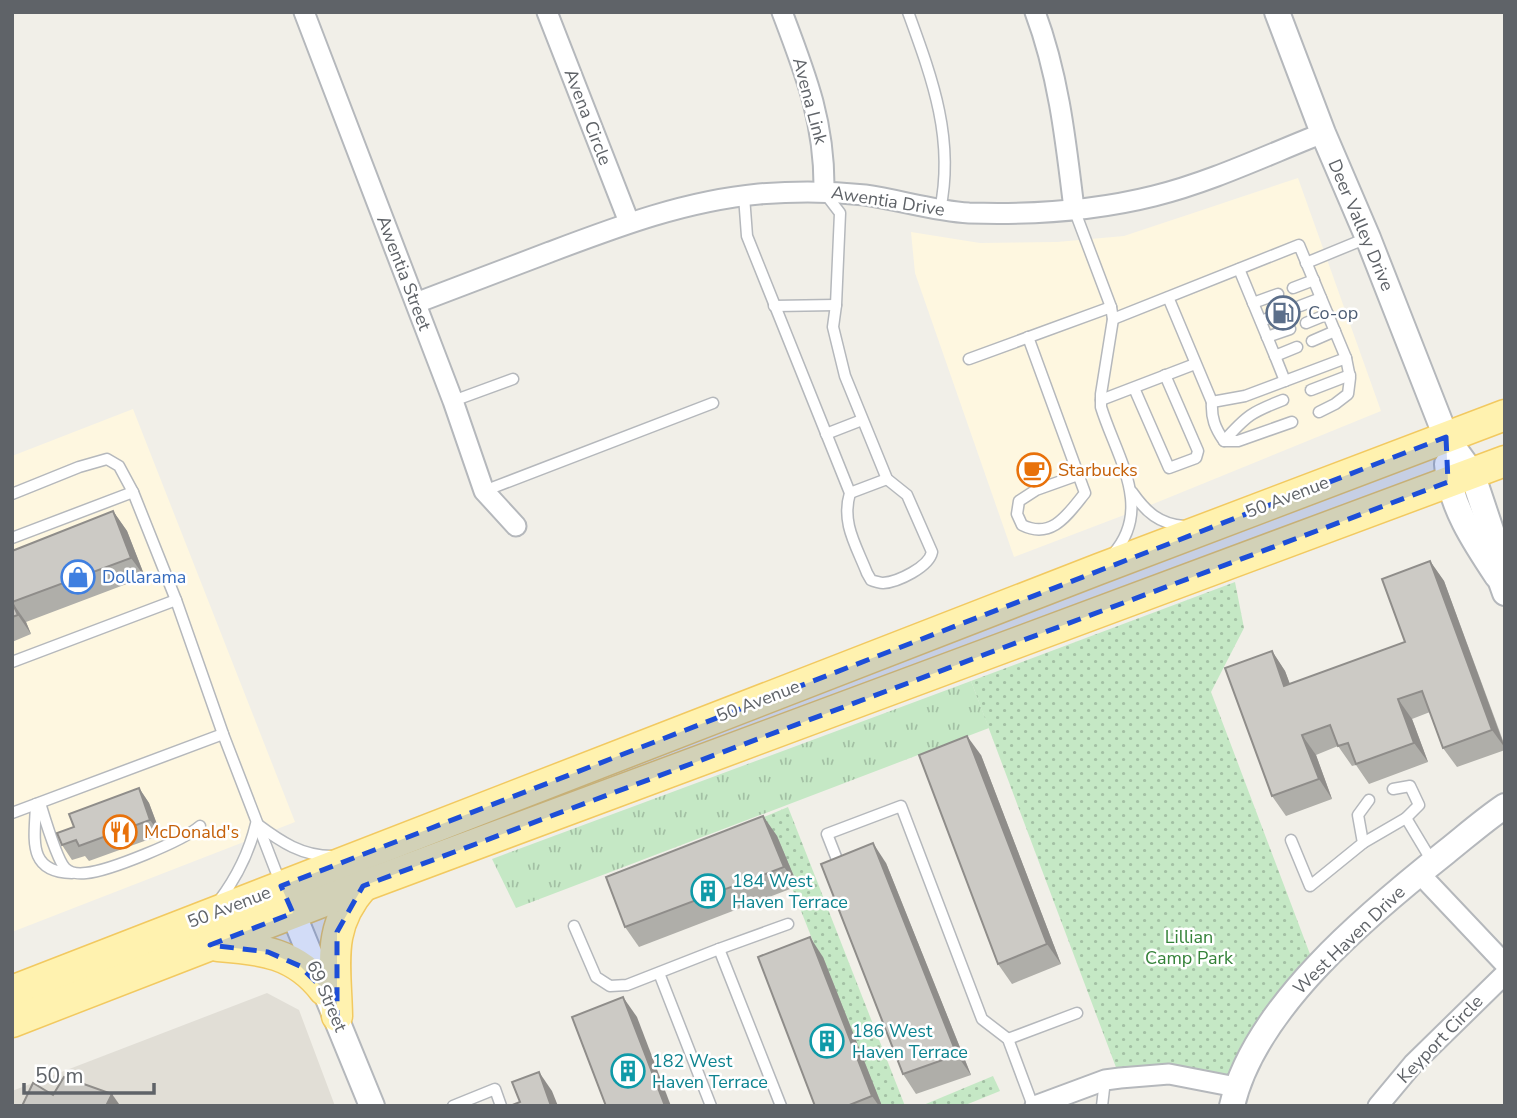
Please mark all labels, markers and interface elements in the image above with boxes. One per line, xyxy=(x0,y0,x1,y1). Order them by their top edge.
street label: Avena Link xyxy=(787,55,833,148)
street label: Avena Circle xyxy=(559,65,617,169)
street label: Deer Valley Drive xyxy=(1322,155,1400,295)
street label: Awentia Drive xyxy=(829,180,947,222)
street label: Awentia Street xyxy=(371,212,437,335)
fuel station icon: Co-op xyxy=(1264,294,1302,332)
place label: Co-op xyxy=(1308,301,1358,325)
cafe icon: Starbucks xyxy=(1015,451,1053,489)
place label: Starbucks xyxy=(1058,458,1138,482)
street label: 50 Avenue xyxy=(1242,470,1332,524)
shop icon: Dollarama xyxy=(59,558,97,596)
place label: Dollarama xyxy=(102,565,186,589)
street label: 50 Avenue xyxy=(713,674,803,728)
restaurant icon: McDonald's xyxy=(101,813,139,851)
place label: McDonald's xyxy=(144,820,239,844)
place label: 184 West Haven Terrace xyxy=(732,869,848,914)
building icon: 184 West Haven Terrace xyxy=(689,872,727,910)
street label: 50 Avenue xyxy=(184,880,274,934)
street label: West Haven Drive xyxy=(1288,880,1410,1000)
park label: Lillian Camp Park xyxy=(1145,925,1234,970)
street label: 69 Street xyxy=(301,957,353,1036)
street label: Keyport Circle xyxy=(1392,990,1488,1088)
place label: 186 West Haven Terrace xyxy=(852,1019,968,1064)
building icon: 186 West Haven Terrace xyxy=(808,1022,846,1060)
place label: 182 West Haven Terrace xyxy=(652,1049,768,1094)
scale bar xyxy=(24,1052,154,1096)
building icon: 182 West Haven Terrace xyxy=(609,1052,647,1090)
text: 50 m xyxy=(35,1062,84,1090)

